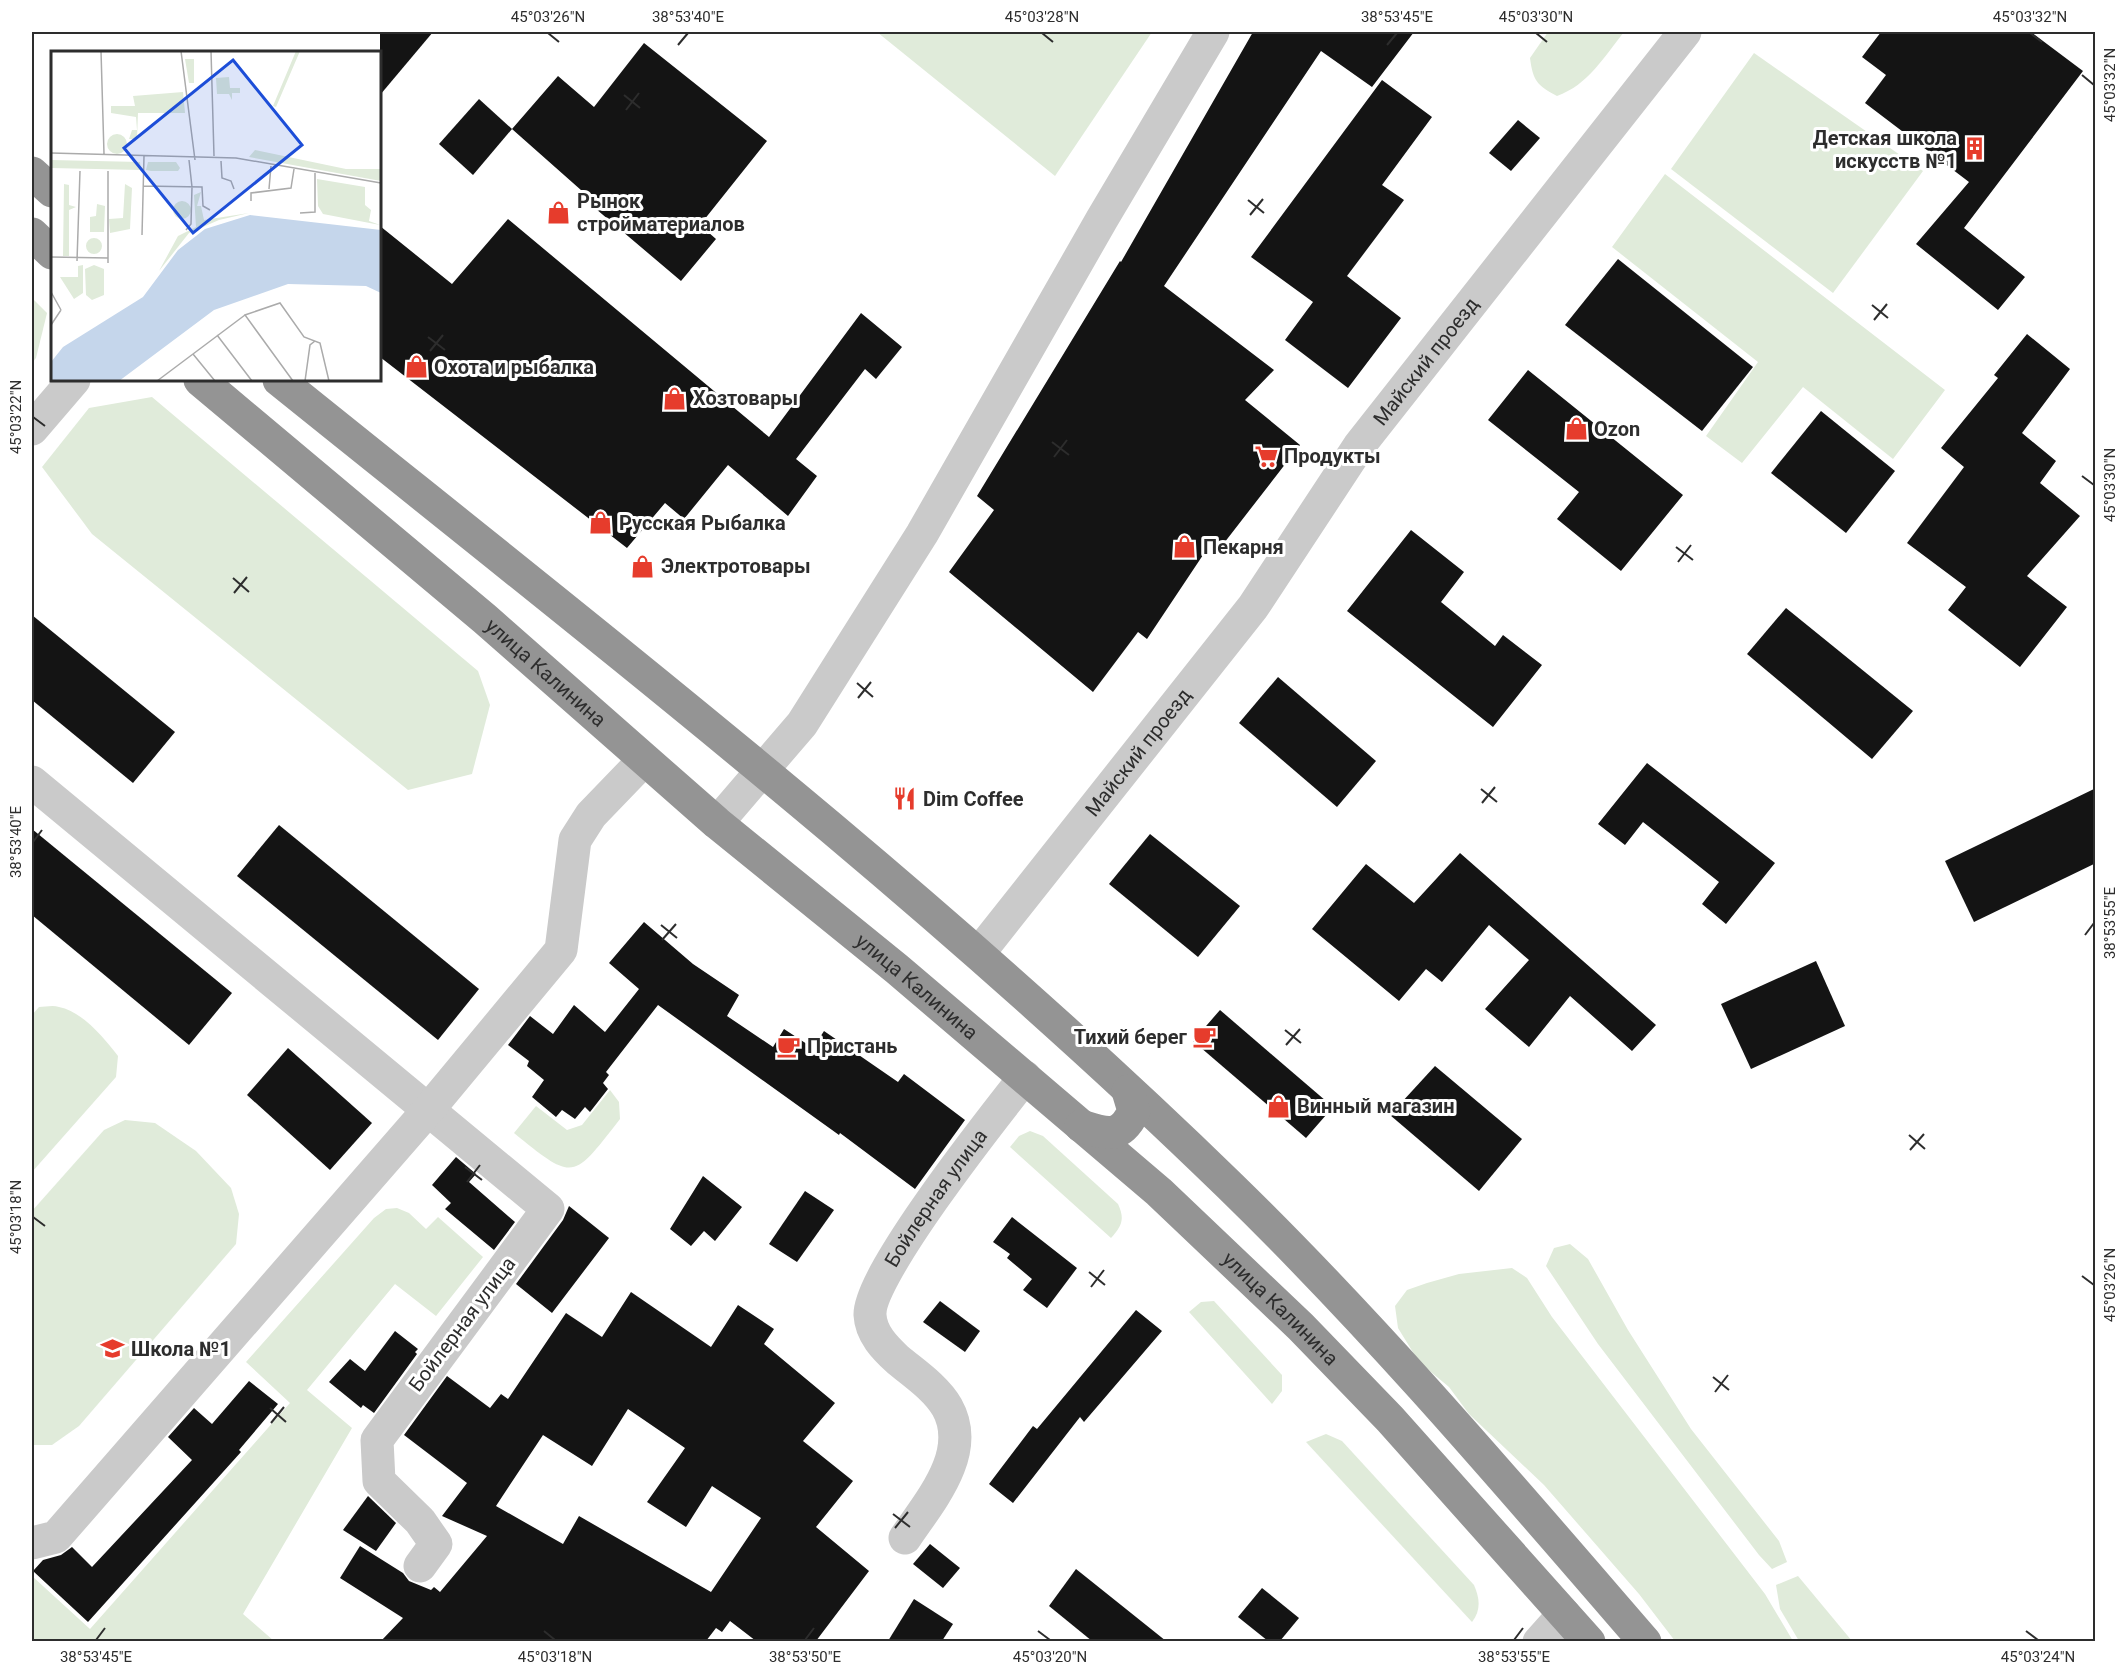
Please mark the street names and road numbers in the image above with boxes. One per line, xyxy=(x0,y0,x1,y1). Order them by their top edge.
street label: Майский проезд xyxy=(1368,292,1484,430)
street label: улица Калинина xyxy=(481,613,611,732)
street label: Майский проезд xyxy=(1080,684,1196,821)
street label: улица Калинина xyxy=(851,928,983,1045)
street label: Бойлерная улица xyxy=(879,1124,992,1271)
street label: улица Калинина xyxy=(1218,1247,1343,1370)
street label: Бойлерная улица xyxy=(404,1252,520,1396)

